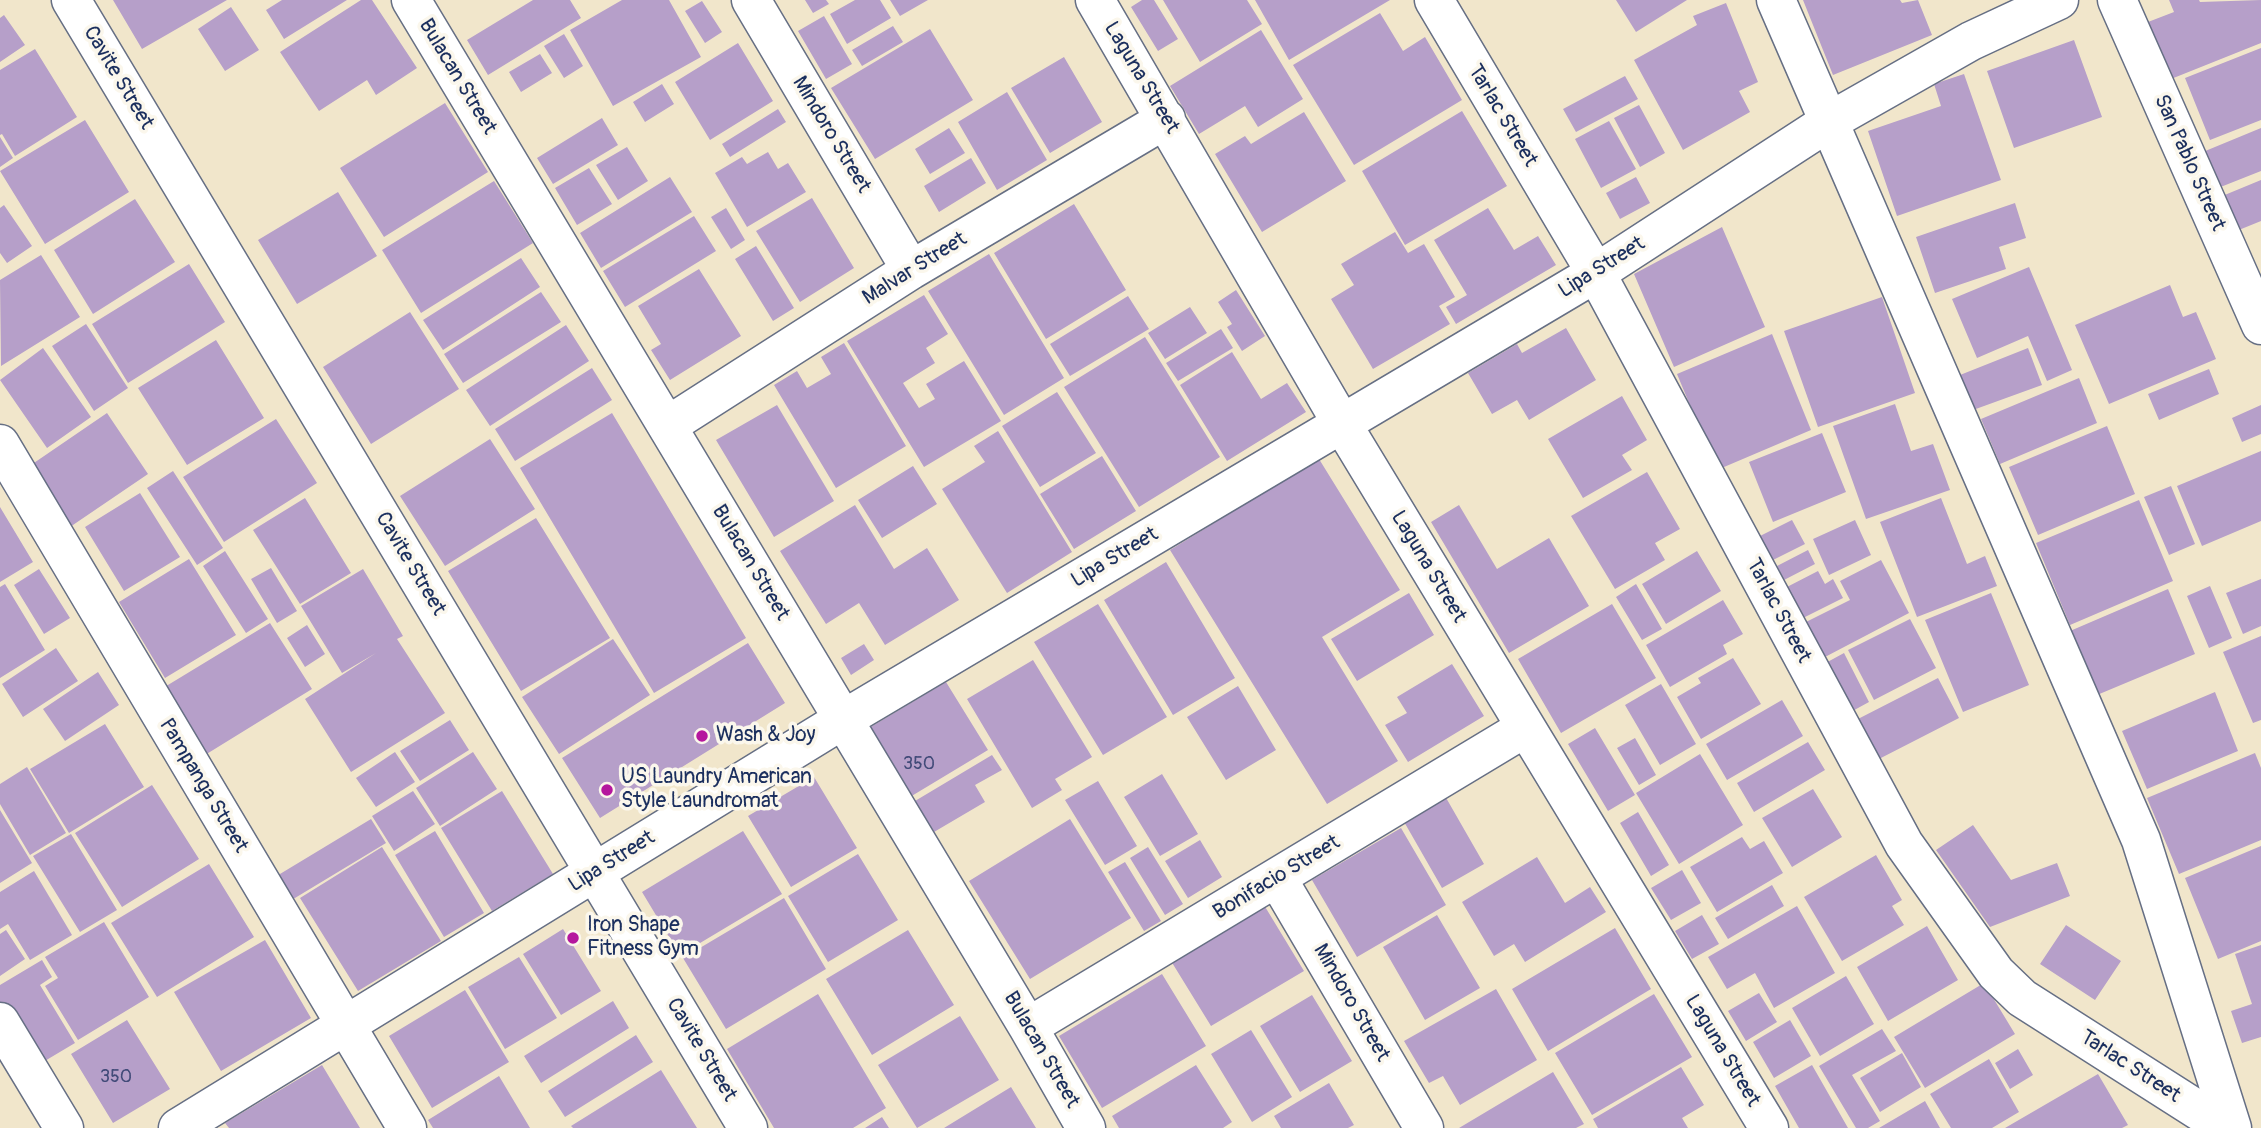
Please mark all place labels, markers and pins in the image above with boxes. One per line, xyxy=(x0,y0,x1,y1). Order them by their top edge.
place label: Wash & Joy xyxy=(716,723,815,749)
marker: Wash & Joy xyxy=(694,728,710,744)
place label: US Laundry American Style Laundromat xyxy=(621,765,812,815)
marker: US Laundry American Style Laundromat xyxy=(599,782,615,798)
place label: Iron Shape Fitness Gym xyxy=(587,913,699,963)
marker: Iron Shape Fitness Gym xyxy=(565,930,581,946)

